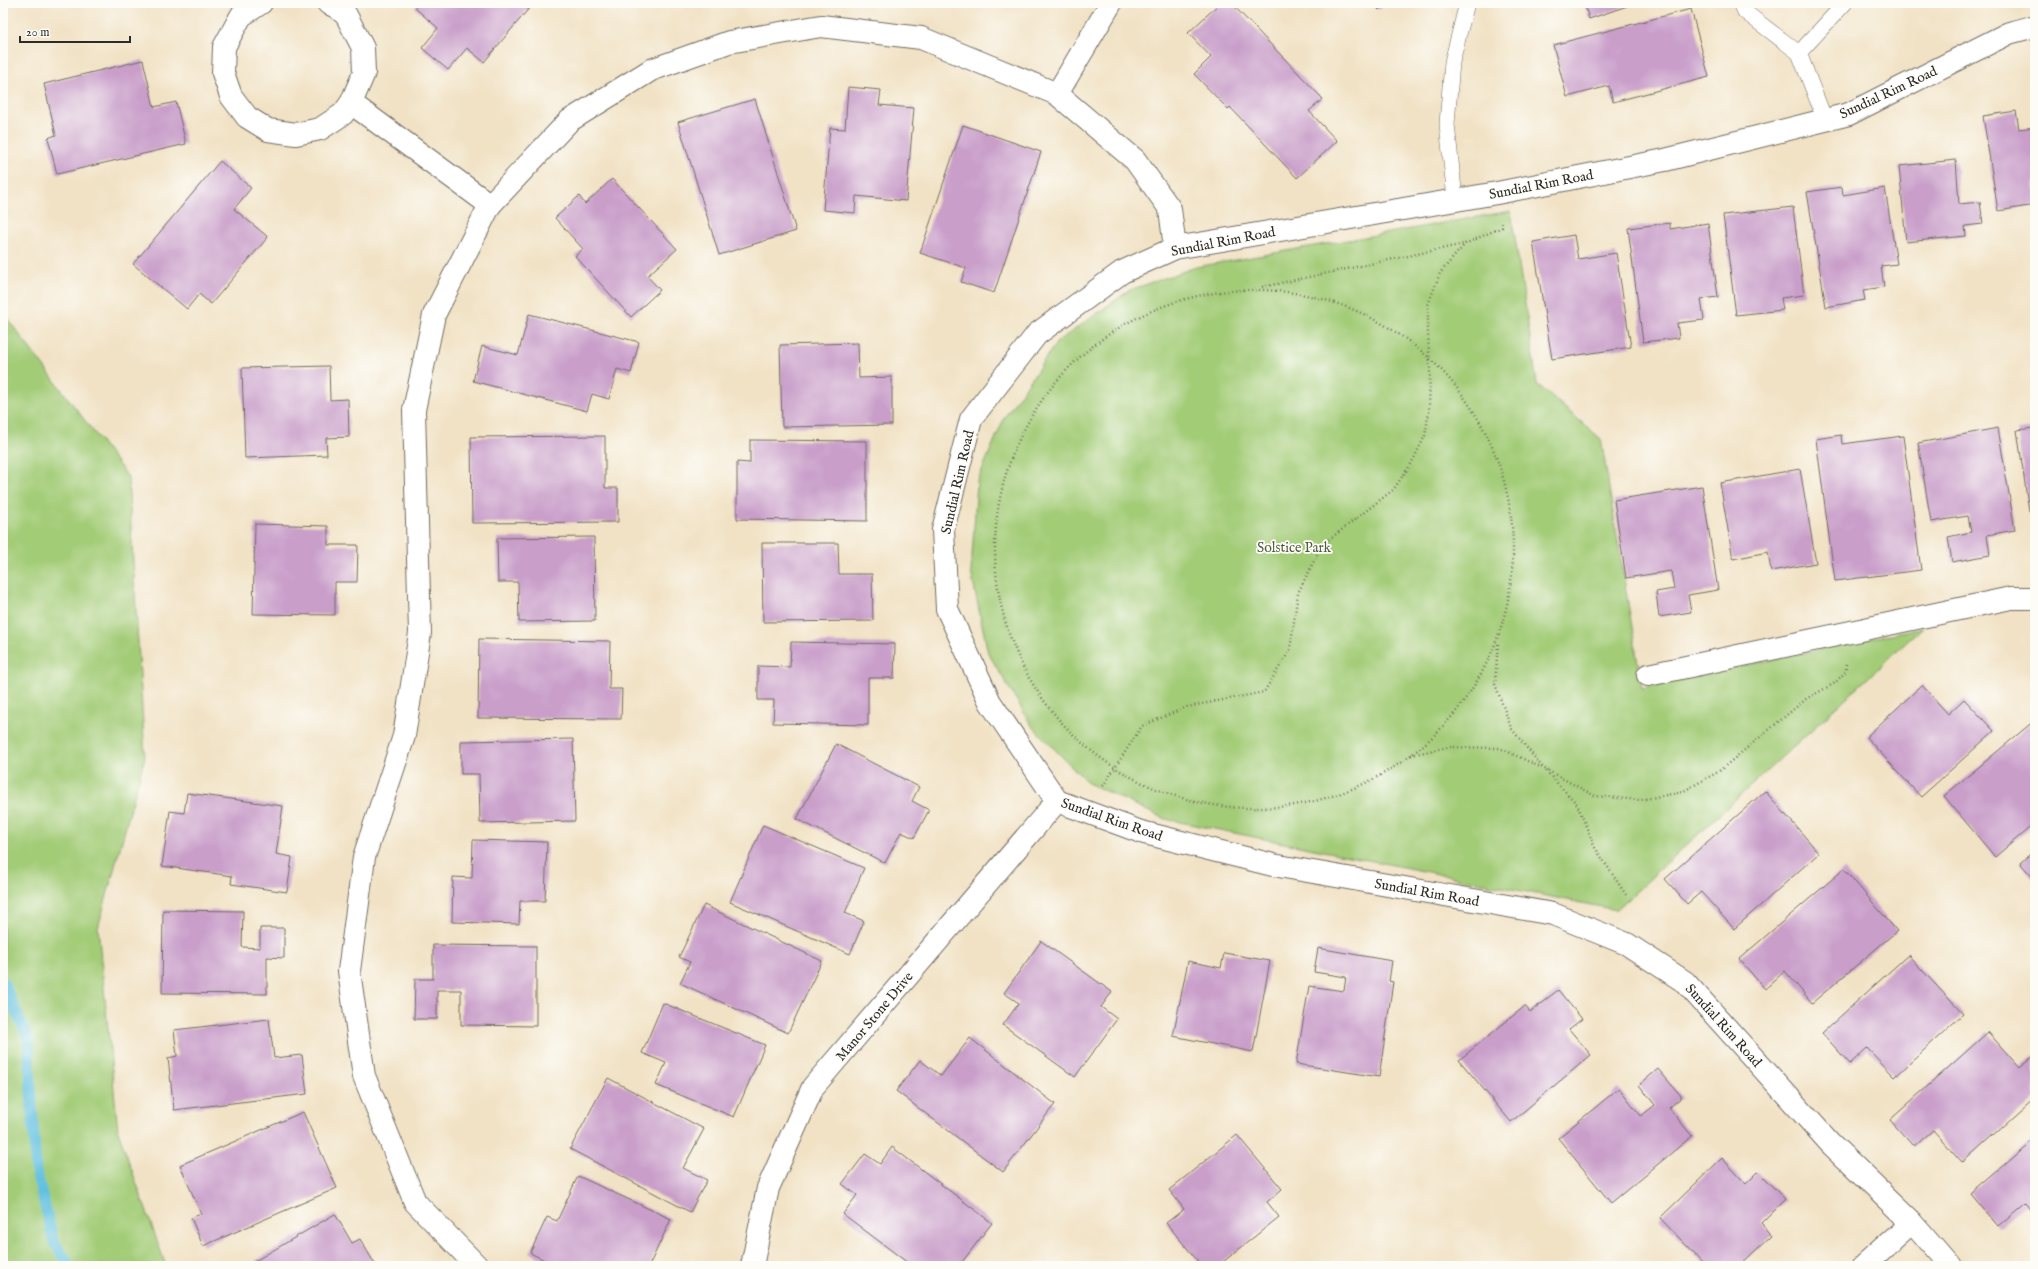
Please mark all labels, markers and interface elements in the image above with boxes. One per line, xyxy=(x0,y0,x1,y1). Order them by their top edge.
scale bar xyxy=(20,18,130,44)
text: 20 m xyxy=(26,25,49,40)
street label: Sundial Rim Road xyxy=(1837,62,1941,123)
street label: Sundial Rim Road xyxy=(1488,166,1595,204)
street label: Sundial Rim Road xyxy=(1170,223,1277,261)
street label: Sundial Rim Road xyxy=(937,428,979,536)
park label: Solstice Park xyxy=(1257,539,1332,557)
street label: Sundial Rim Road xyxy=(1059,794,1165,846)
street label: Sundial Rim Road xyxy=(1373,875,1481,911)
street label: Manor Stone Drive xyxy=(832,968,918,1065)
street label: Sundial Rim Road xyxy=(1681,980,1766,1071)

